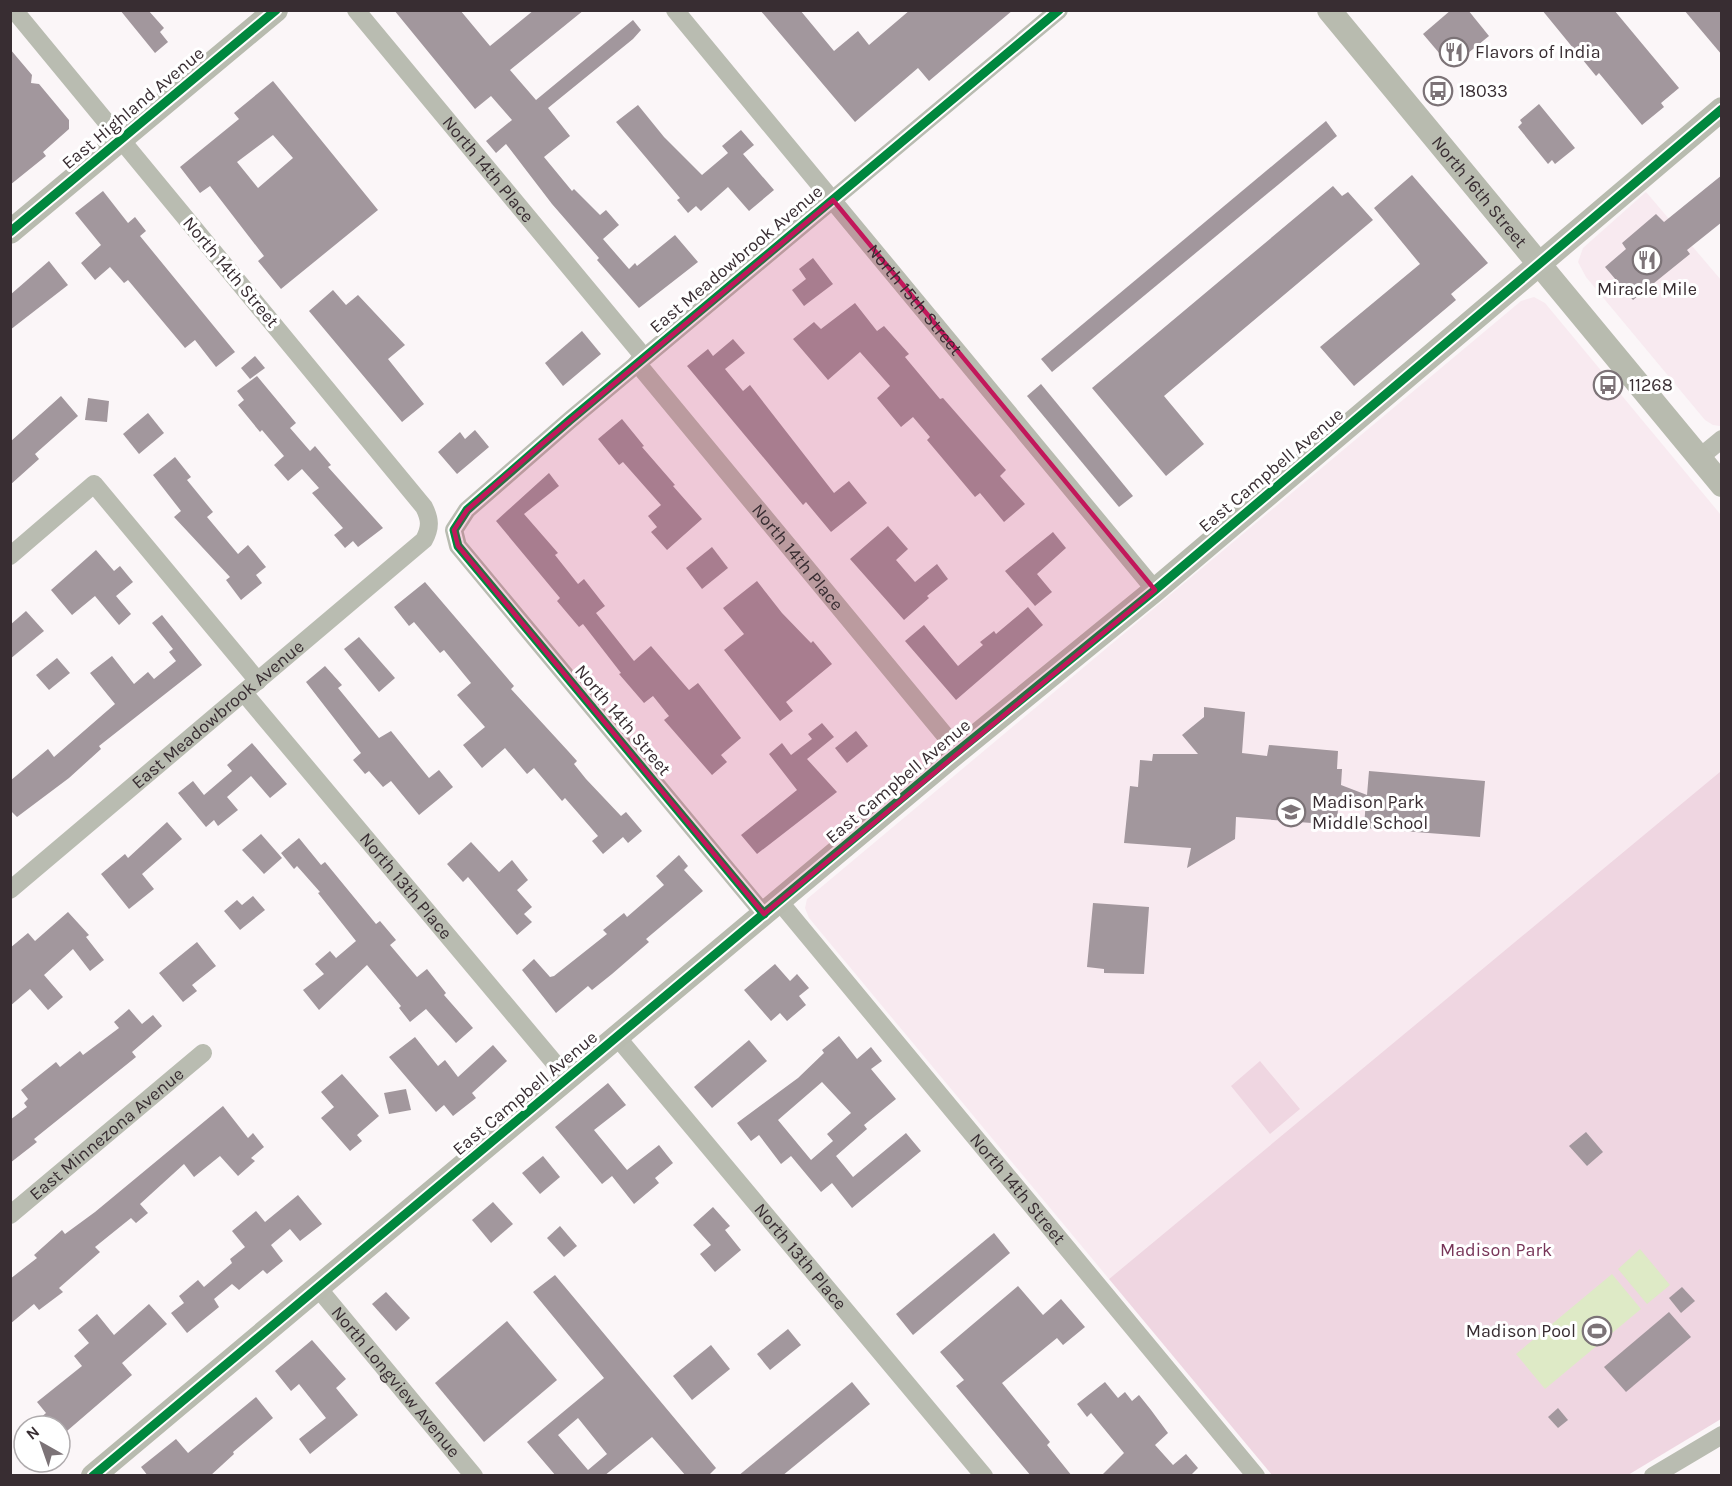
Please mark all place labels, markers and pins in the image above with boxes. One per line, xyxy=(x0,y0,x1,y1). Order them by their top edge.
restaurant icon: Flavors of India xyxy=(1438,36,1470,68)
place label: Flavors of India xyxy=(1475,41,1601,63)
bus stop icon: 18033 xyxy=(1422,75,1454,107)
place label: 18033 xyxy=(1459,80,1508,102)
restaurant icon: Miracle Mile xyxy=(1631,244,1663,276)
place label: Miracle Mile xyxy=(1597,278,1697,300)
bus stop icon: 11268 xyxy=(1592,369,1624,401)
place label: 11268 xyxy=(1629,374,1673,396)
place label: Madison Park Middle School xyxy=(1312,791,1428,834)
school or university icon: Madison Park Middle School xyxy=(1275,796,1307,828)
sports icon: Madison Pool xyxy=(1581,1315,1613,1347)
place label: Madison Pool xyxy=(1466,1320,1576,1342)

